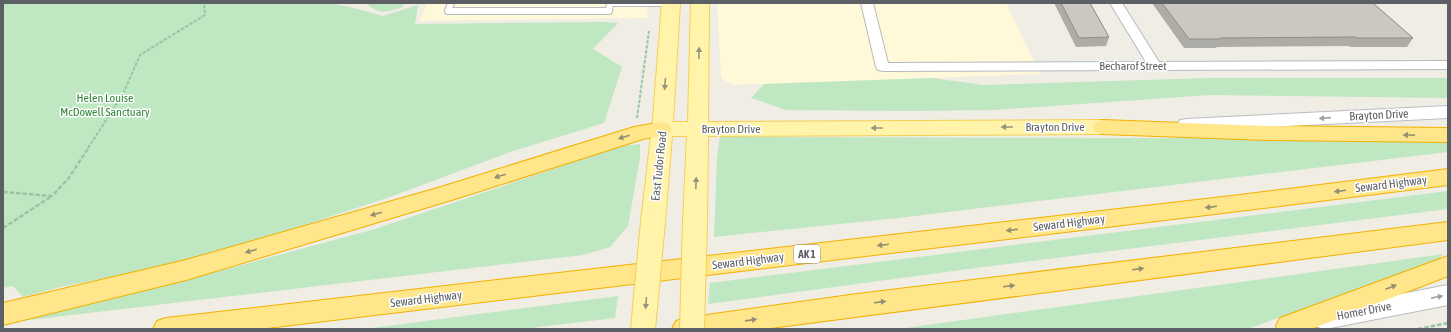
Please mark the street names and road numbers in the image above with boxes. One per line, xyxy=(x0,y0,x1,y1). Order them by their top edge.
street label: Becharof Street xyxy=(1099,59,1167,73)
street label: Brayton Drive xyxy=(1349,106,1409,124)
street label: Brayton Drive xyxy=(1025,120,1085,134)
street label: Brayton Drive xyxy=(701,122,761,136)
street label: East Tudor Road xyxy=(648,130,670,202)
street label: Seward Highway xyxy=(1354,173,1428,195)
street label: Seward Highway xyxy=(1032,212,1106,234)
road number: AK 1 xyxy=(794,245,820,263)
street label: Seward Highway xyxy=(711,250,785,272)
street label: Seward Highway xyxy=(389,288,463,310)
street label: Homer Drive xyxy=(1336,299,1392,323)

